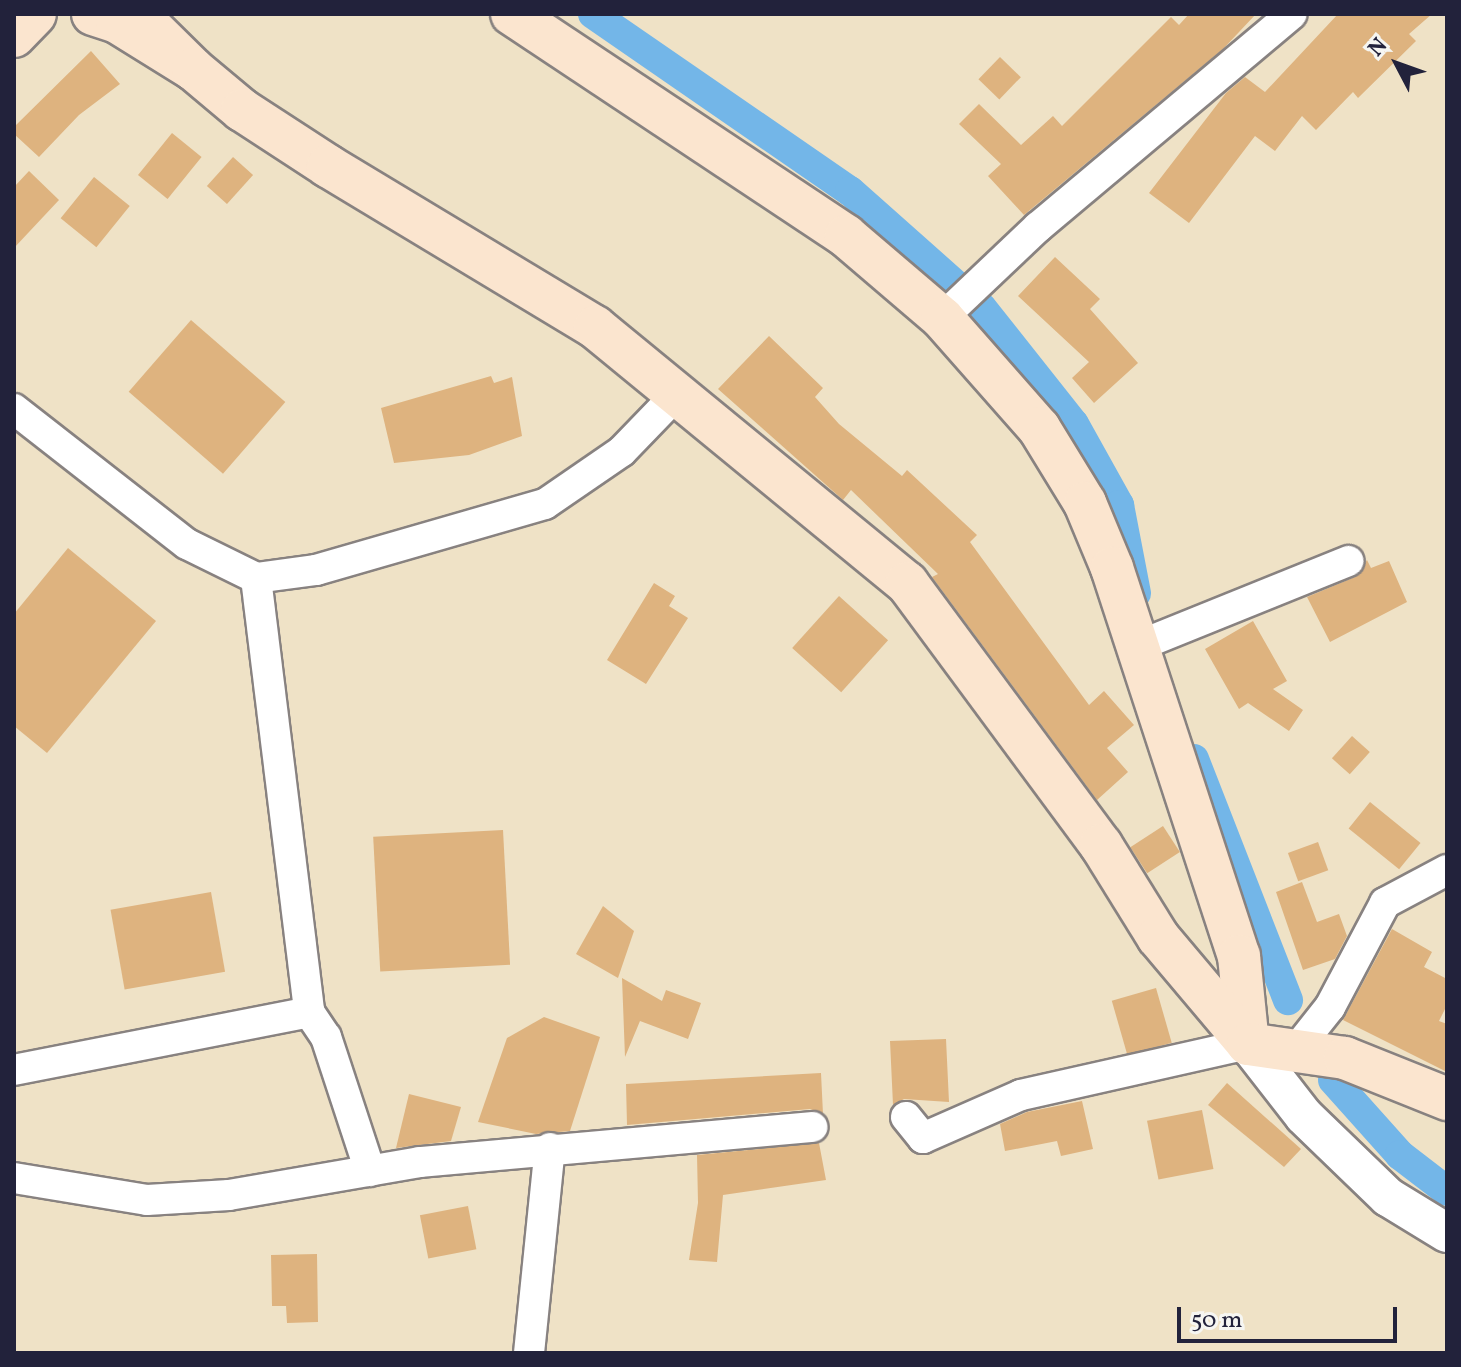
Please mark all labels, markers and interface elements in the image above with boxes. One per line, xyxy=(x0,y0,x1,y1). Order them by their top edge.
north arrow xyxy=(1357,24,1437,104)
text: N xyxy=(1362,32,1395,64)
scale bar xyxy=(1181,1291,1401,1341)
text: 50 m xyxy=(1191,1304,1243,1338)

